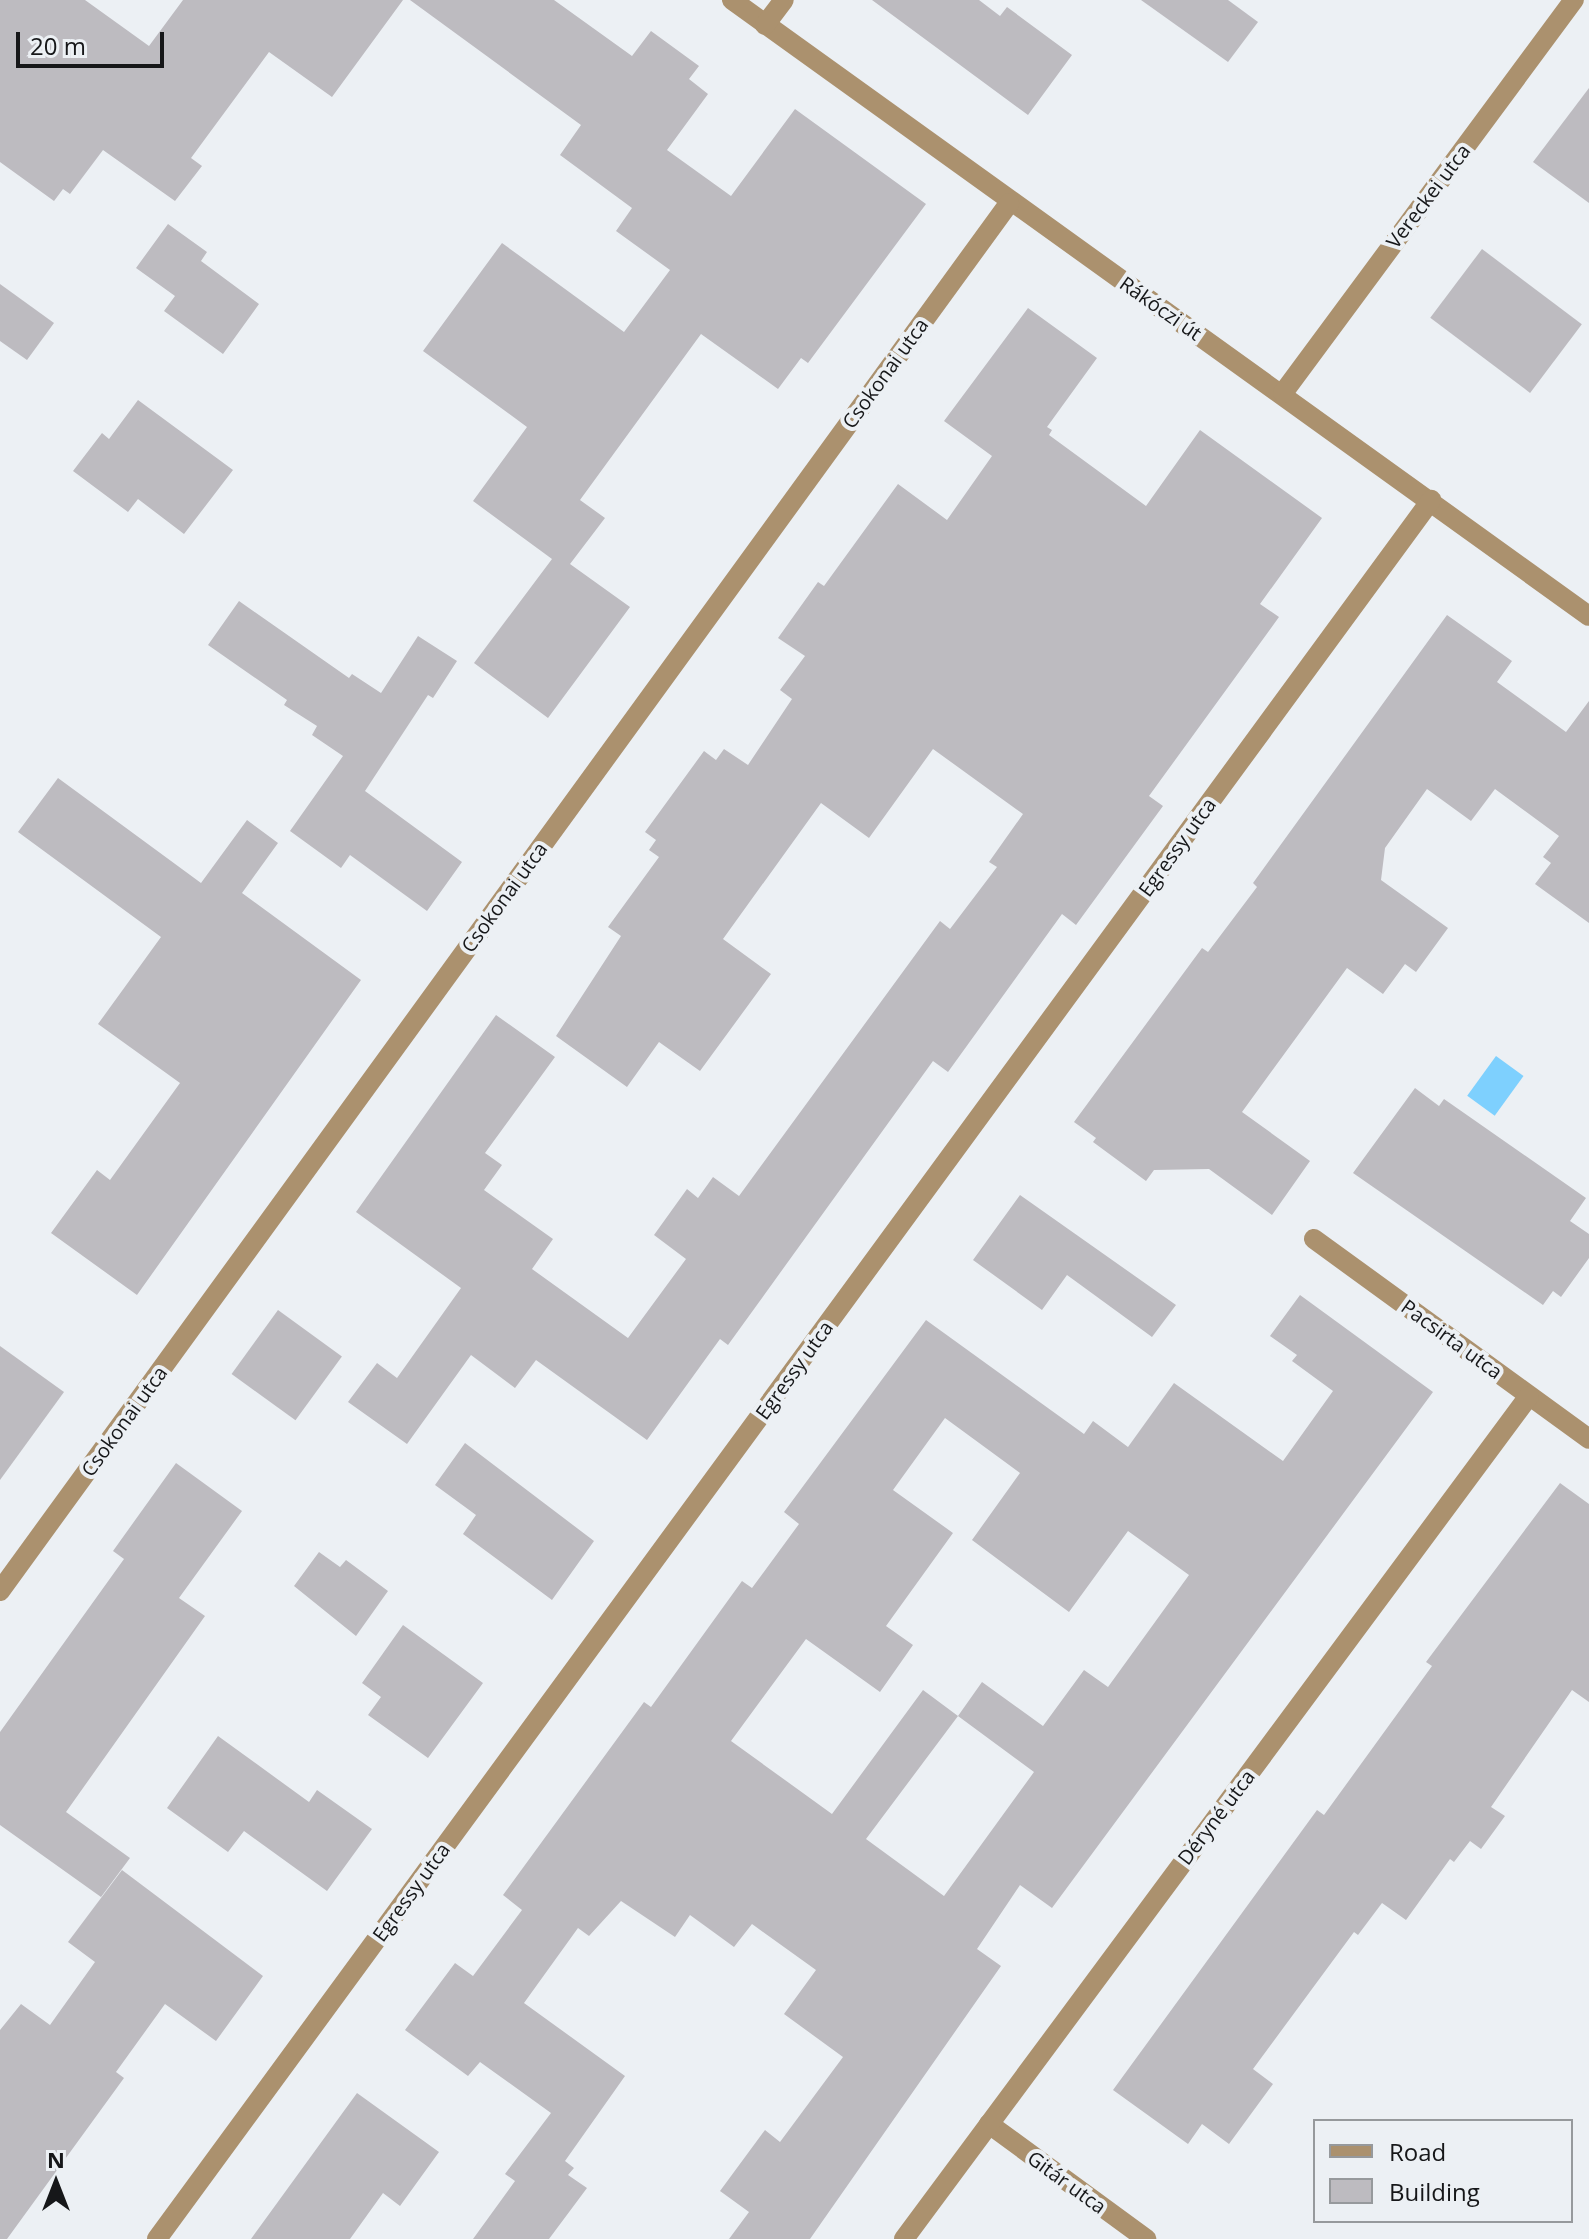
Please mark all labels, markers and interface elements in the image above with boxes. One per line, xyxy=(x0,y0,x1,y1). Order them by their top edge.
scale bar xyxy=(20,16,168,66)
text: 20 m xyxy=(30,29,86,62)
street label: Vereckei utca xyxy=(1381,139,1475,253)
street label: Rákóczi út xyxy=(1115,271,1207,345)
street label: Csokonai utca xyxy=(837,313,933,433)
street label: Egressy utca xyxy=(1133,793,1221,901)
street label: Csokonai utca xyxy=(456,837,552,957)
street label: Pacsirta utca xyxy=(1397,1294,1507,1384)
street label: Egressy utca xyxy=(750,1316,838,1424)
street label: Csokonai utca xyxy=(76,1361,172,1481)
street label: Déryné utca xyxy=(1172,1765,1260,1869)
street label: Egressy utca xyxy=(367,1838,455,1946)
legend xyxy=(1313,2119,1573,2223)
text: Road xyxy=(1389,2135,1446,2168)
north arrow xyxy=(16,2143,96,2223)
text: N xyxy=(47,2144,65,2174)
street label: Gitár utca xyxy=(1023,2145,1111,2219)
text: Building xyxy=(1389,2175,1480,2208)

